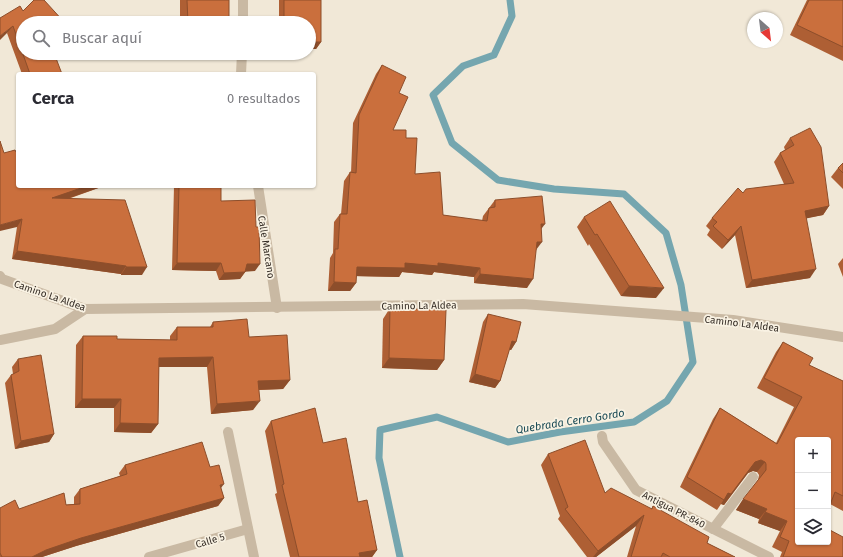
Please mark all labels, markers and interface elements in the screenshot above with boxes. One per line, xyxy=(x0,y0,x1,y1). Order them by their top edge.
north arrow xyxy=(747,12,783,48)
search box xyxy=(16,16,316,60)
icon: search xyxy=(30,27,52,49)
text: Buscar aquí xyxy=(62,29,142,47)
text: Cerca xyxy=(32,88,74,109)
text: 0 resultados xyxy=(227,91,300,106)
street label: Calle Marcano xyxy=(255,215,277,280)
street label: Camino La Aldea xyxy=(12,278,87,314)
street label: Camino La Aldea xyxy=(381,299,457,313)
street label: Camino La Aldea xyxy=(704,313,780,335)
water label: Quebrada Cerro Gordo xyxy=(515,406,626,437)
map controls xyxy=(795,437,831,545)
button: + xyxy=(795,437,831,473)
button: − xyxy=(795,473,831,509)
street label: Antigua PR-840 xyxy=(640,489,707,531)
button: layers xyxy=(795,509,831,545)
street label: Calle 5 xyxy=(194,531,226,551)

